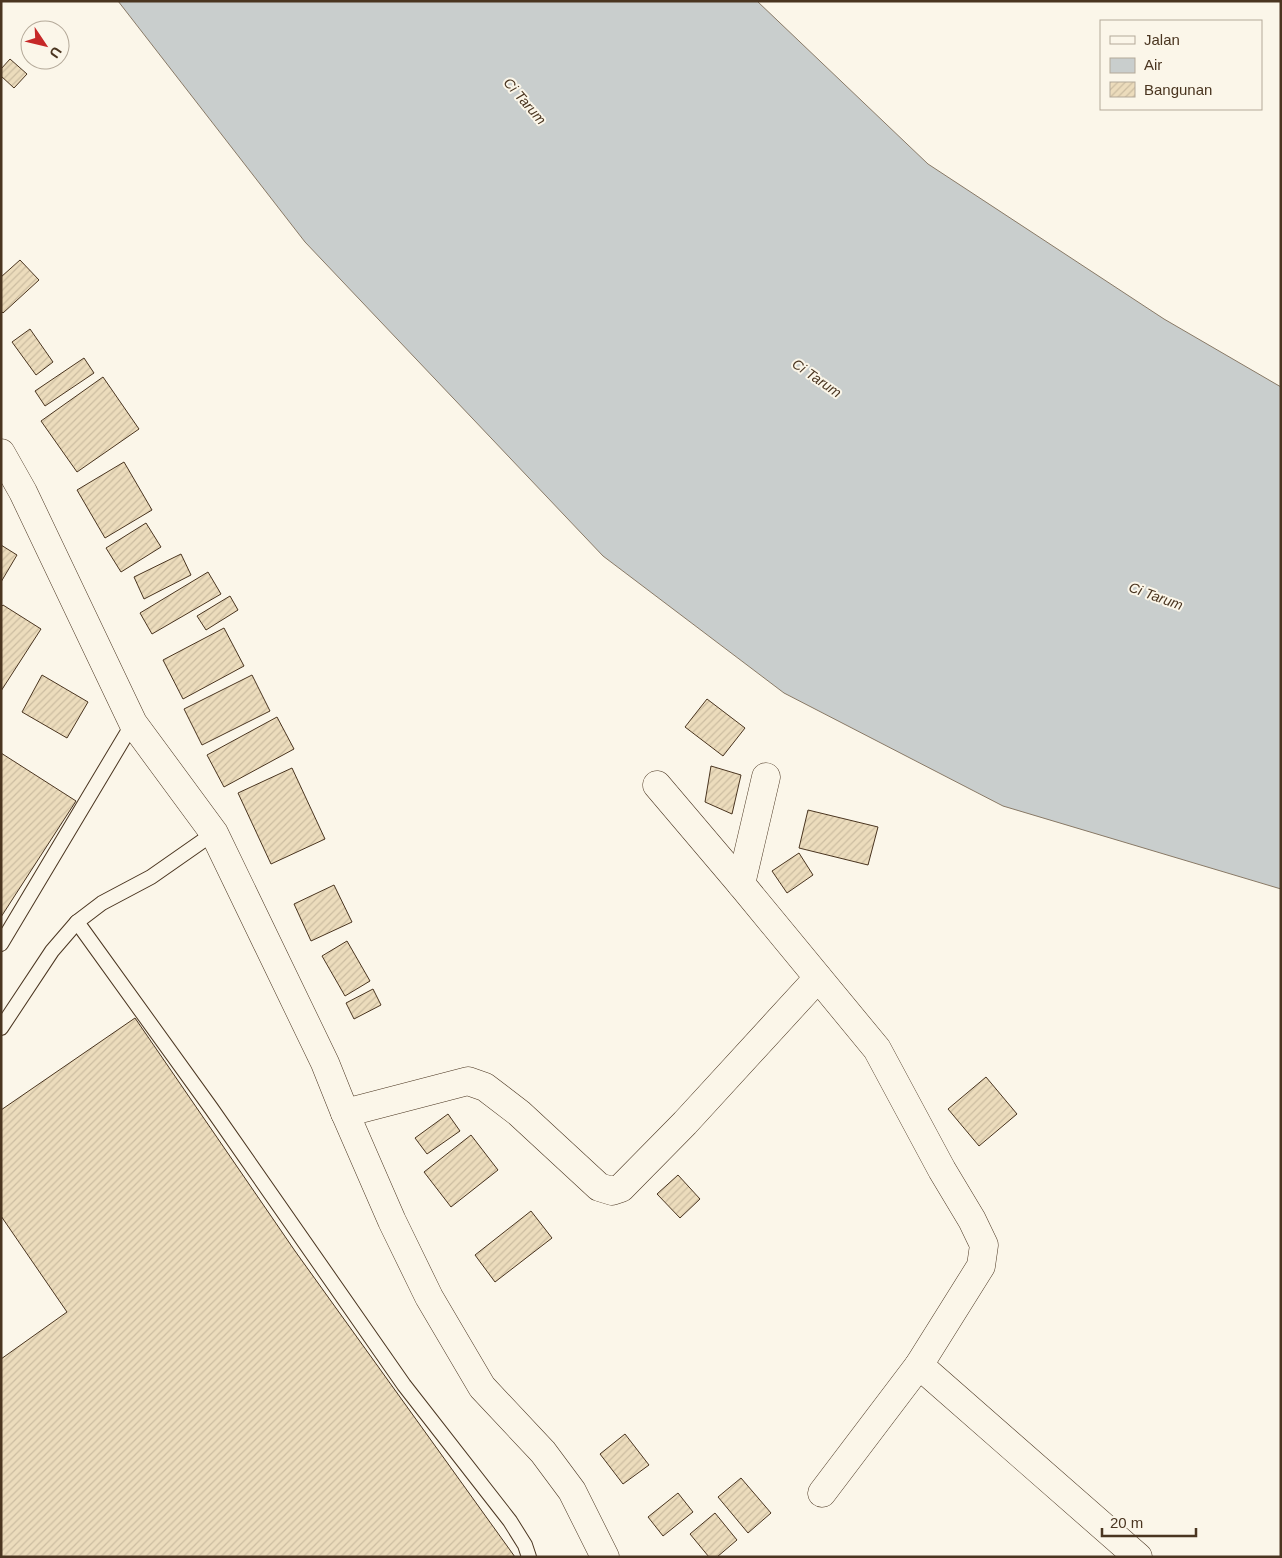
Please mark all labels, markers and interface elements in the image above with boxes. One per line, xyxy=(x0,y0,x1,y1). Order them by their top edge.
north arrow xyxy=(20,20,70,70)
legend xyxy=(1100,20,1262,110)
text: Jalan xyxy=(1144,31,1180,48)
text: U xyxy=(46,44,65,61)
text: Air xyxy=(1144,56,1162,73)
water label: Ci Tarum xyxy=(501,75,550,128)
text: Bangunan xyxy=(1144,81,1212,98)
water label: Ci Tarum xyxy=(789,355,845,401)
water label: Ci Tarum xyxy=(1127,579,1185,613)
scale bar xyxy=(1102,1506,1196,1538)
text: 20 m xyxy=(1110,1514,1143,1531)

